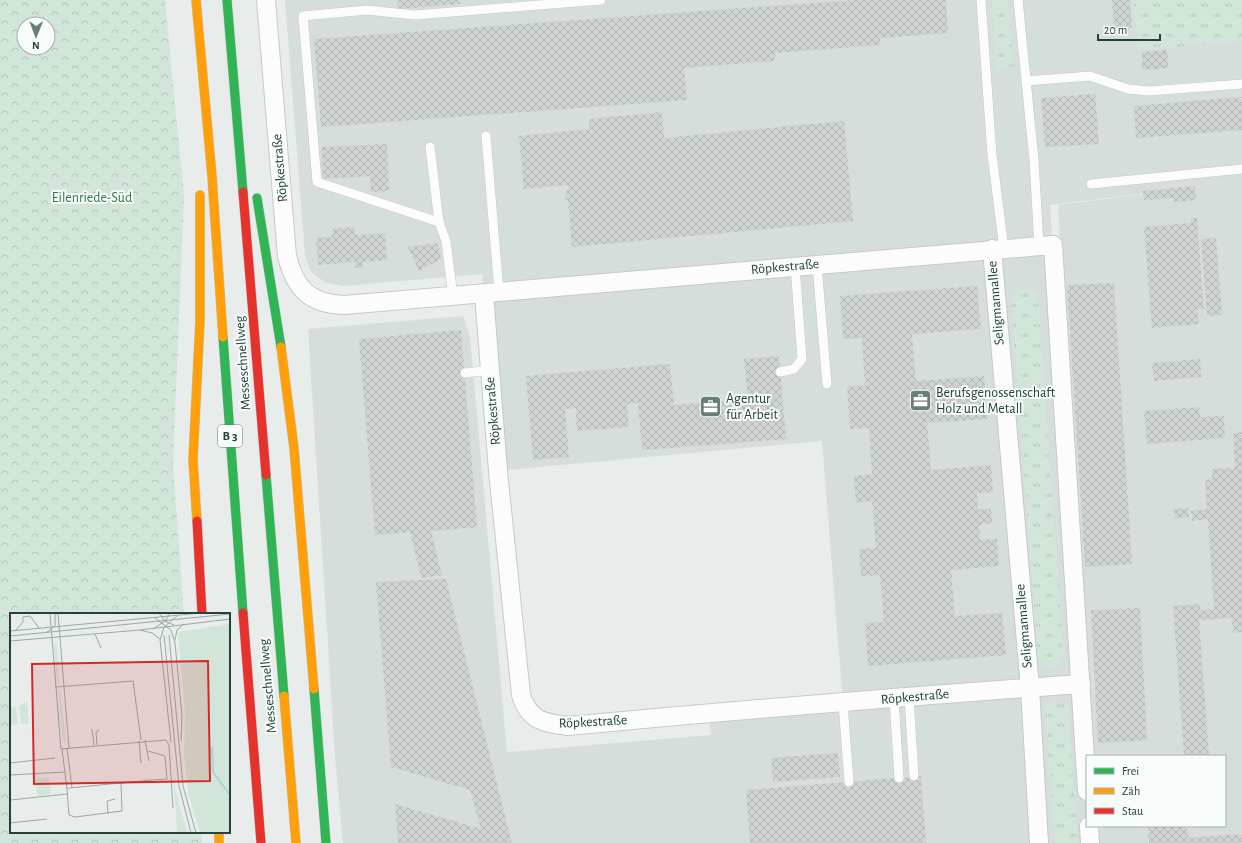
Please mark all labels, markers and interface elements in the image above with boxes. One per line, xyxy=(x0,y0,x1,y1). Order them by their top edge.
north arrow xyxy=(16,16,56,56)
scale bar xyxy=(1098,16,1160,42)
text: 20 m xyxy=(1104,24,1127,36)
text: N xyxy=(32,40,40,51)
street label: Röpkestraße xyxy=(270,133,290,203)
park label: Eilenriede-Süd xyxy=(52,191,132,205)
street label: Röpkestraße xyxy=(750,257,820,277)
street label: Seligmannallee xyxy=(985,260,1007,346)
street label: Messeschnellweg xyxy=(233,315,253,411)
street label: Röpkestraße xyxy=(483,376,503,446)
place label: Berufsgenossenschaft Holz und Metall xyxy=(936,386,1056,416)
office icon: Berufsgenossenschaft Holz und Metall xyxy=(907,388,933,414)
place label: Agentur für Arbeit xyxy=(726,392,779,422)
office icon: Agentur für Arbeit xyxy=(698,394,724,420)
road number: B 3 xyxy=(218,425,242,447)
street label: Seligmannallee xyxy=(1013,583,1035,669)
inset map xyxy=(10,613,230,833)
street label: Messeschnellweg xyxy=(257,638,279,734)
street label: Röpkestraße xyxy=(880,687,950,707)
street label: Röpkestraße xyxy=(558,713,628,731)
legend xyxy=(1086,755,1226,827)
text: Frei xyxy=(1122,765,1139,777)
text: Zäh xyxy=(1122,785,1140,797)
text: Stau xyxy=(1122,805,1143,817)

